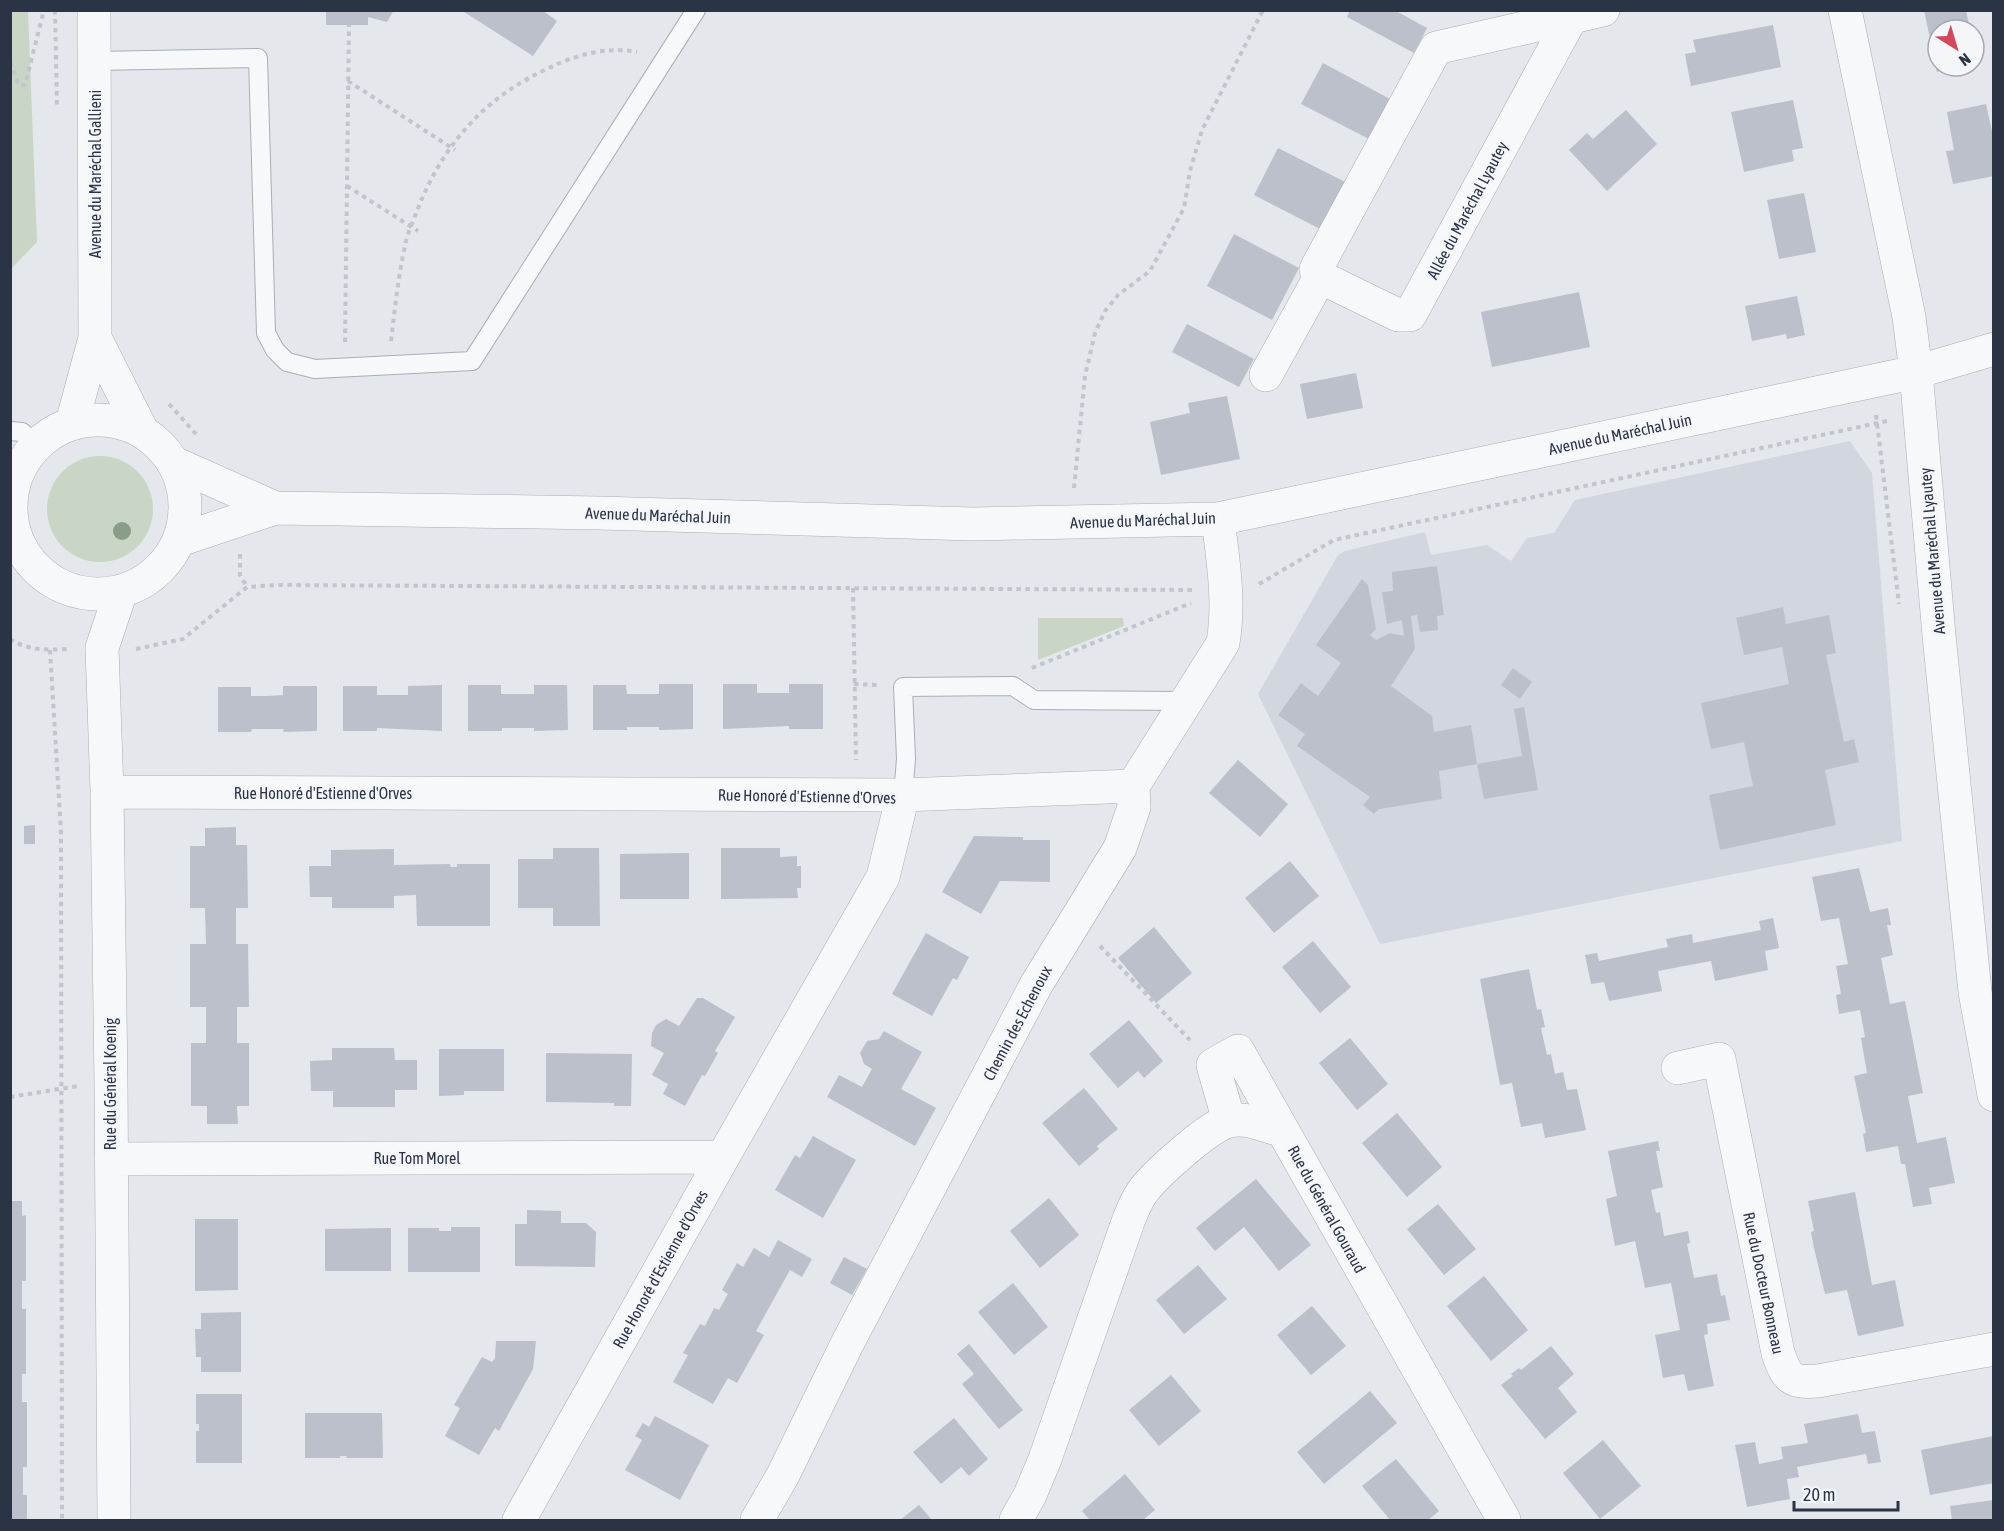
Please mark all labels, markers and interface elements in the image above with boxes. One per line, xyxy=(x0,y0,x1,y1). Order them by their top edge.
north arrow xyxy=(1926,18,1986,78)
text: N xyxy=(1956,50,1974,70)
street label: Avenue du Maréchal Gallieni xyxy=(86,90,104,258)
street label: Allée du Maréchal Lyautey xyxy=(1423,138,1512,282)
street label: Avenue du Maréchal Juin xyxy=(1547,410,1693,458)
street label: Avenue du Maréchal Lyautey xyxy=(1916,467,1949,635)
street label: Avenue du Maréchal Juin xyxy=(585,503,731,527)
street label: Avenue du Maréchal Juin xyxy=(1070,508,1216,532)
street label: Rue Honoré d'Estienne d'Orves xyxy=(234,784,412,802)
street label: Rue Honoré d'Estienne d'Orves xyxy=(718,785,897,807)
street label: Chemin des Echenoux xyxy=(979,962,1055,1083)
street label: Rue du Général Koenig xyxy=(101,1018,120,1150)
street label: Rue du Général Gouraud xyxy=(1285,1142,1369,1276)
street label: Rue Tom Morel xyxy=(374,1149,461,1167)
street label: Rue Honoré d'Estienne d'Orves xyxy=(609,1186,711,1351)
street label: Rue du Docteur Bonneau xyxy=(1740,1210,1788,1356)
scale bar xyxy=(1794,1474,1898,1512)
text: 20 m xyxy=(1803,1484,1835,1505)

